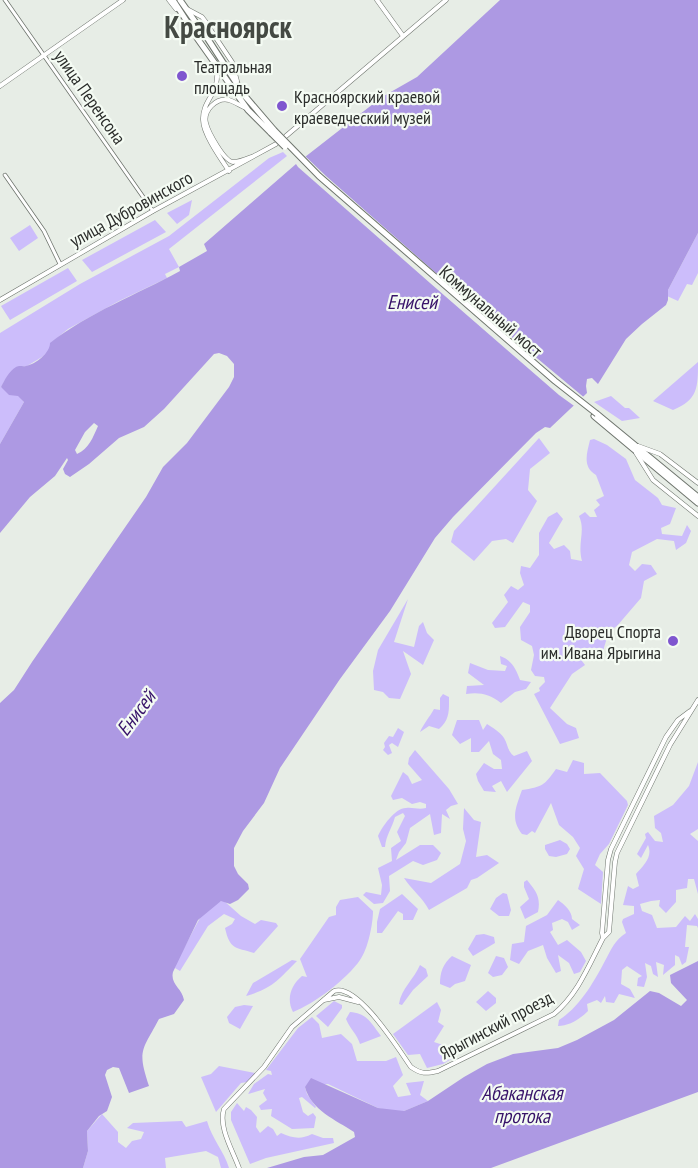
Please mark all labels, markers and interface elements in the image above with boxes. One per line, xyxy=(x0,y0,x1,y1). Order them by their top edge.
district label: Красноярск xyxy=(164,7,292,46)
street label: улица Перенсона xyxy=(49,46,131,148)
place label: Театральная площадь xyxy=(194,55,272,99)
marker: Театральная площадь xyxy=(175,69,189,83)
place label: Красноярский краевой краеведческий музей xyxy=(294,85,440,129)
marker: Красноярский краевой краеведческий музей xyxy=(275,99,289,113)
street label: улица Дубровинского xyxy=(66,166,197,252)
street label: Коммунальный мост xyxy=(435,260,547,362)
water label: Енисей xyxy=(387,289,439,315)
place label: Дворец Спорта им. Ивана Ярыгина xyxy=(541,620,661,664)
marker: Дворец Спорта им. Ивана Ярыгина xyxy=(666,634,680,648)
water label: Енисей xyxy=(111,683,163,741)
street label: Ярыгинский проезд xyxy=(435,985,557,1064)
water label: Абаканская протока xyxy=(481,1080,565,1129)

